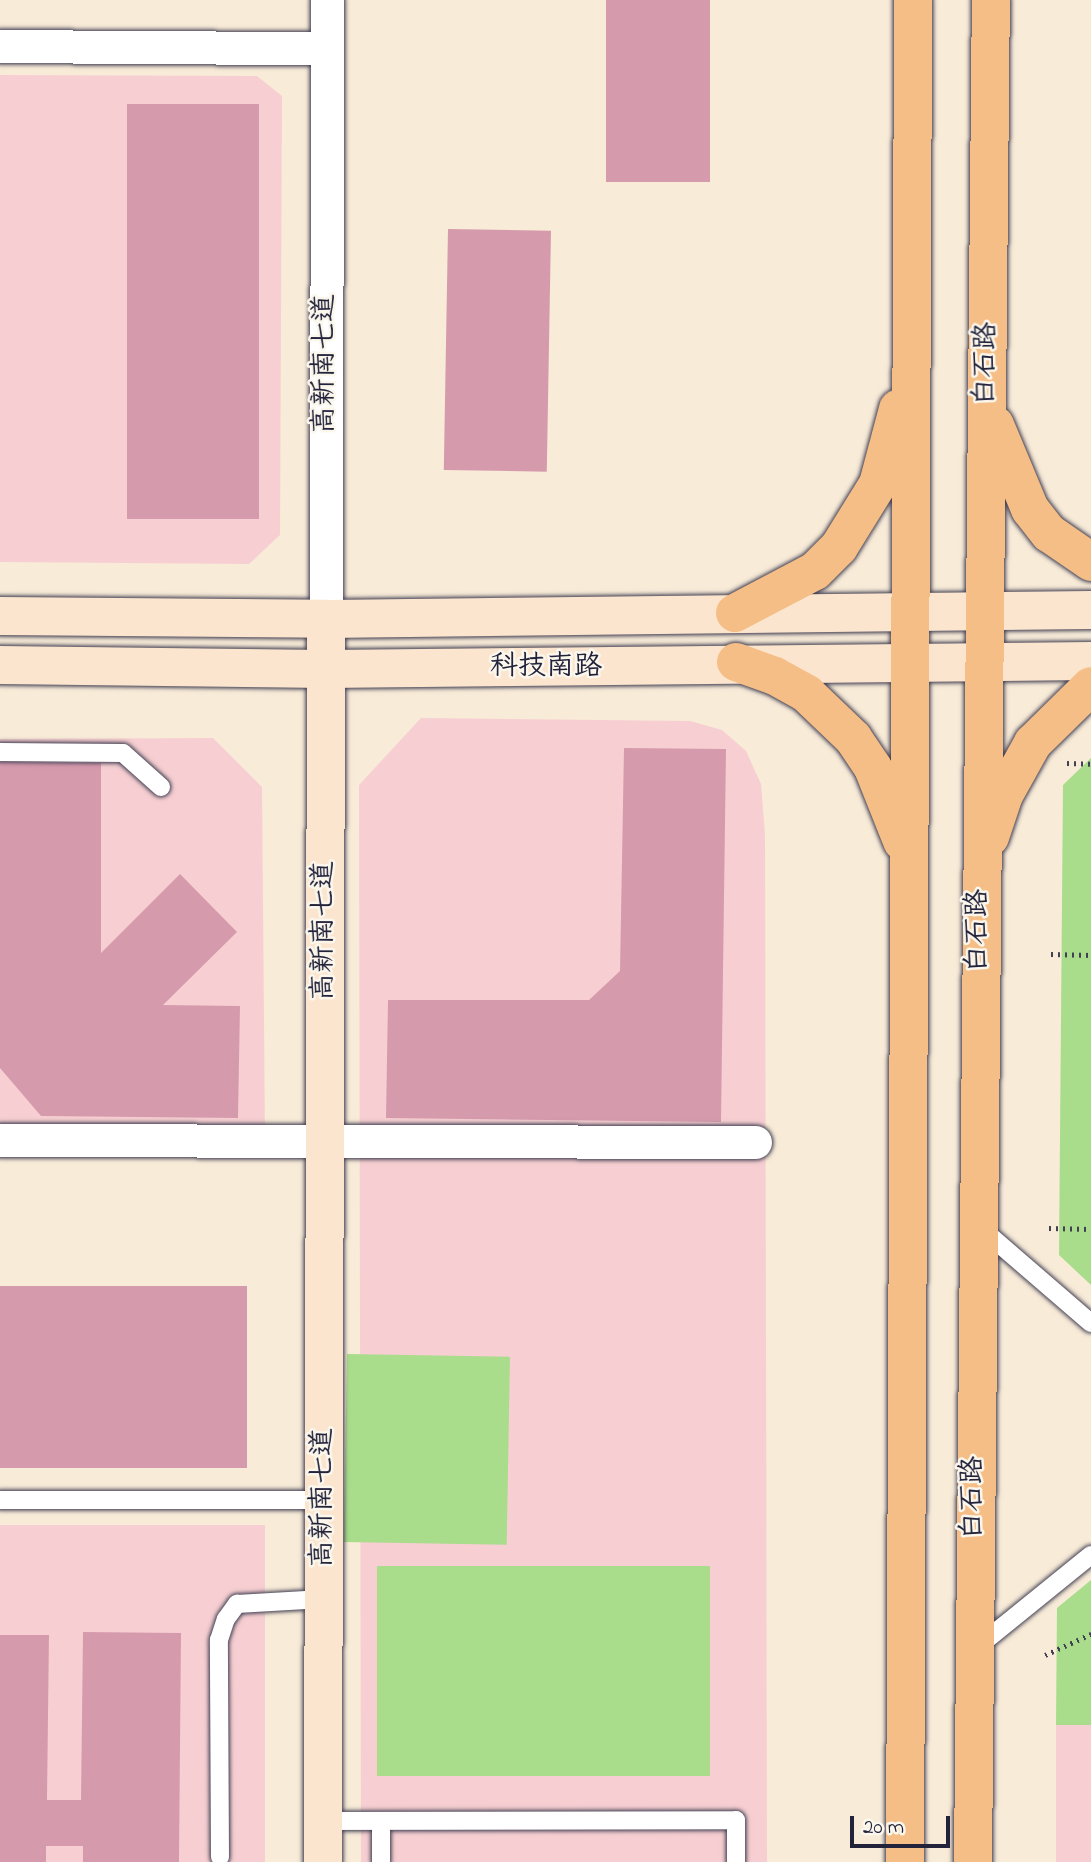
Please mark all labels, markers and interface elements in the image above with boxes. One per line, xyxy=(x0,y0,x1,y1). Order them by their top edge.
street label: 高新南七道 xyxy=(309,294,343,434)
street label: 白石路 xyxy=(969,322,1005,406)
street label: 科技南路 xyxy=(490,651,602,685)
street label: 高新南七道 xyxy=(308,861,342,1001)
street label: 白石路 xyxy=(962,889,996,973)
street label: 高新南七道 xyxy=(307,1428,341,1568)
street label: 白石路 xyxy=(957,1456,991,1540)
scale bar xyxy=(853,1802,953,1846)
text: 20 m xyxy=(863,1813,904,1843)

